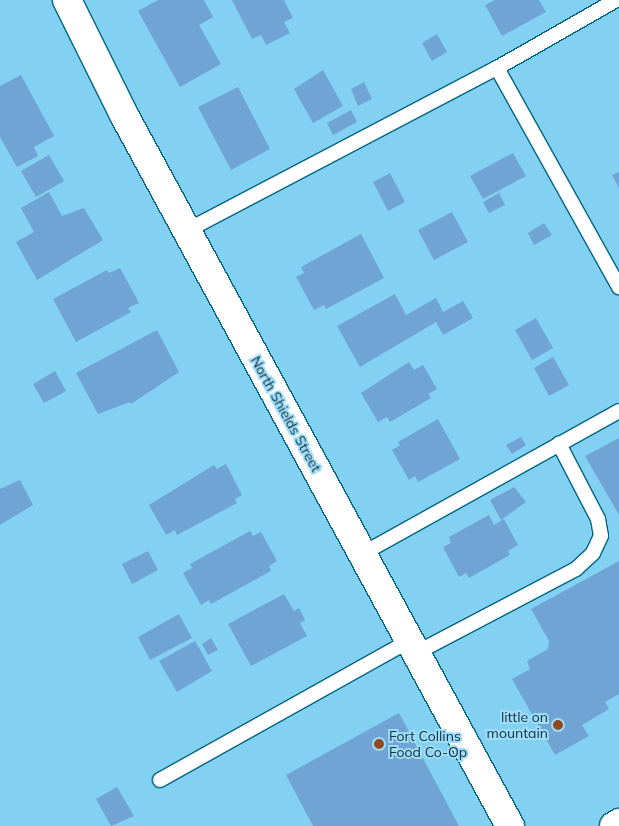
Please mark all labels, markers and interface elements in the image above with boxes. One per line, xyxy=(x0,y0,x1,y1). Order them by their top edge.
street label: North Shields Street xyxy=(247,353,325,475)
place label: little on mountain xyxy=(487,709,548,742)
marker: little on mountain xyxy=(552,719,564,731)
place label: Fort Collins Food Co-Op xyxy=(389,728,467,760)
marker: Fort Collins Food Co-Op xyxy=(373,738,385,750)

